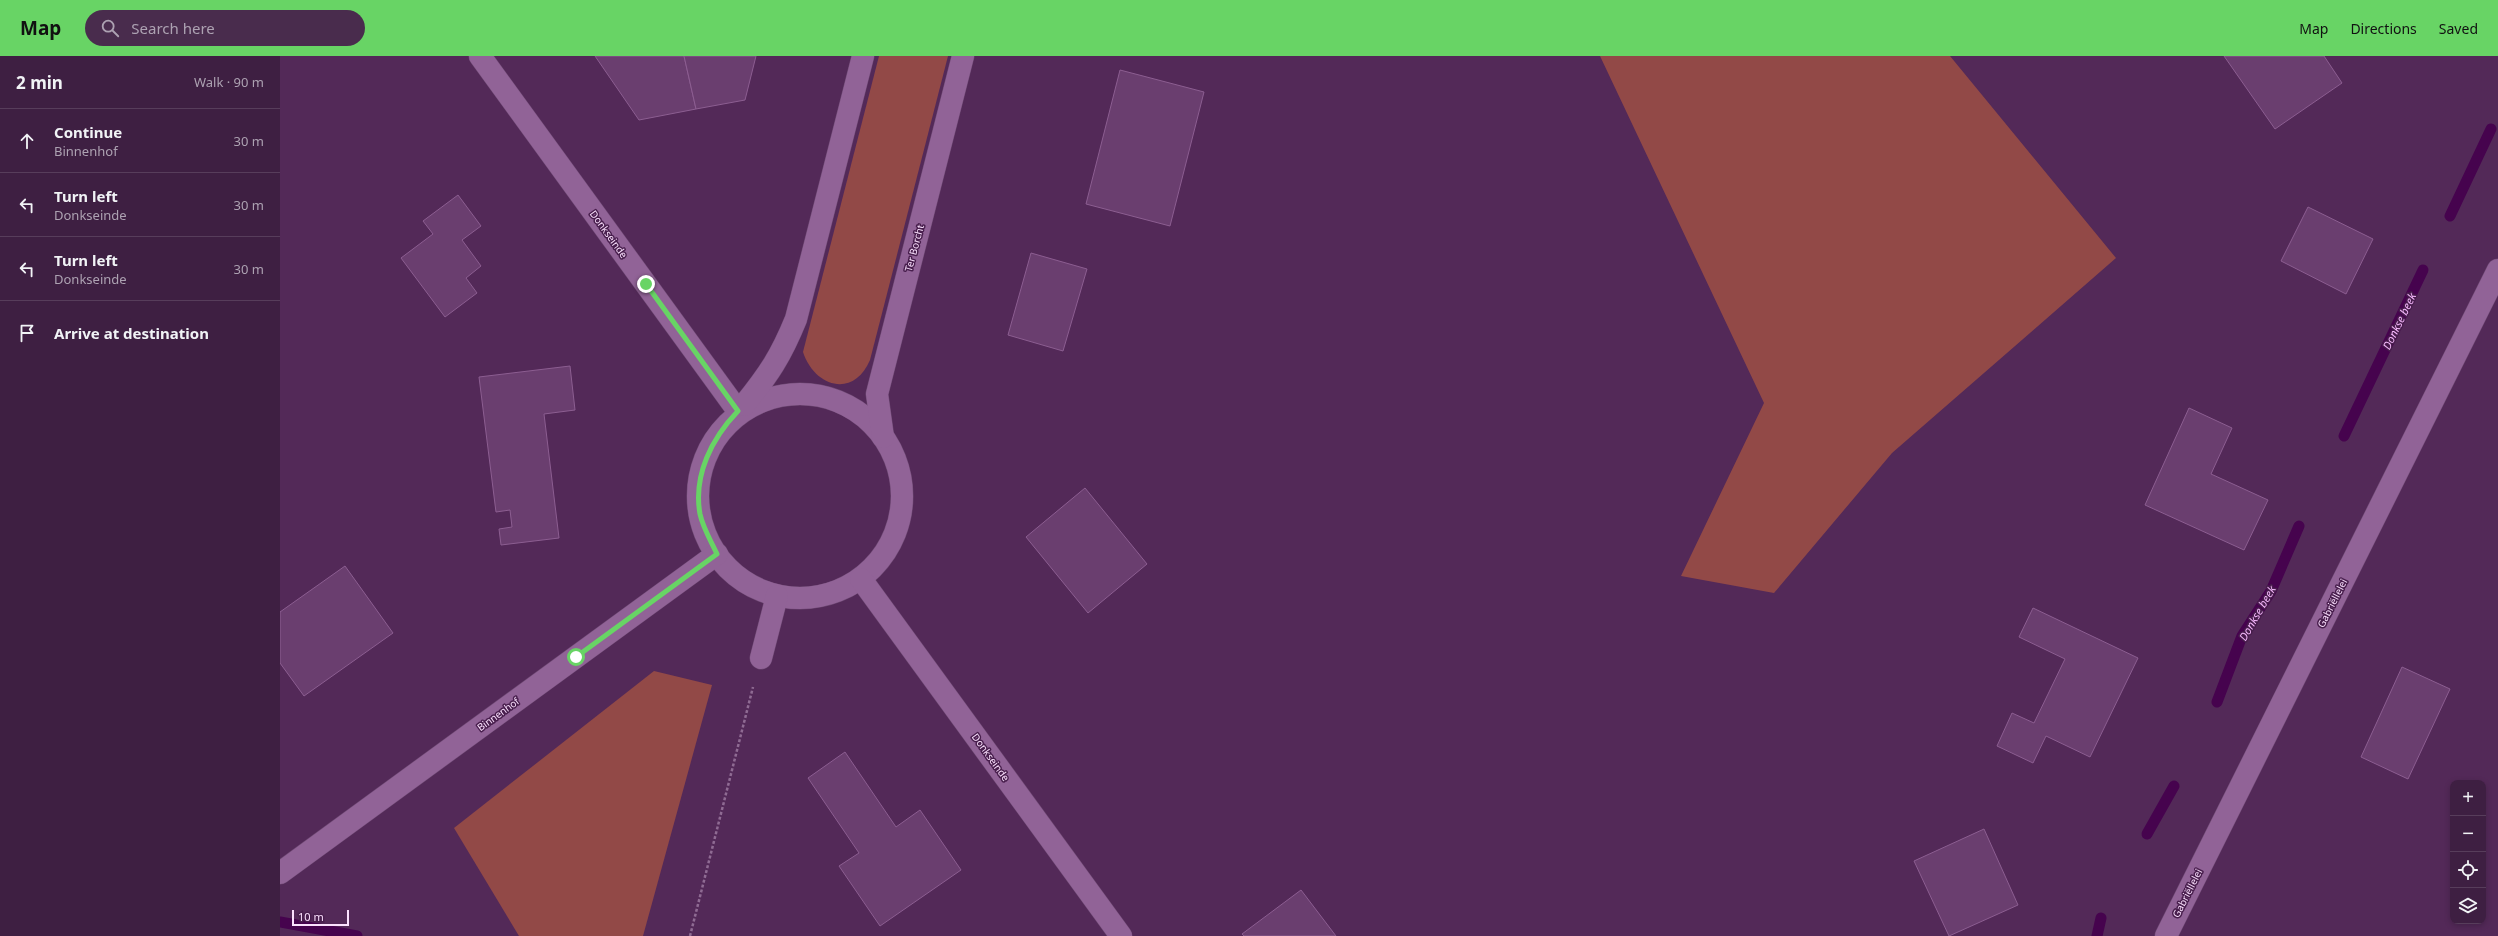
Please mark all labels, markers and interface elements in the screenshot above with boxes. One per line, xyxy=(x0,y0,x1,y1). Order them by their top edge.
search box xyxy=(85,10,365,46)
text: Map xyxy=(20,15,61,41)
icon: search xyxy=(99,17,121,39)
text: Search here xyxy=(131,18,215,38)
text: Map xyxy=(2299,19,2328,38)
text: Directions xyxy=(2350,19,2417,38)
text: Saved xyxy=(2439,19,2478,38)
text: 2 min xyxy=(16,71,63,94)
text: Walk · 90 m xyxy=(194,73,264,91)
text: Continue xyxy=(54,122,122,142)
icon: ahead xyxy=(16,130,38,152)
text: 30 m xyxy=(234,132,264,150)
text: Binnenhof xyxy=(54,142,118,160)
text: Turn left xyxy=(54,186,118,206)
icon: left xyxy=(16,194,38,216)
text: 30 m xyxy=(234,196,264,214)
text: Donkseinde xyxy=(54,206,127,224)
street label: Donkseinde xyxy=(587,207,631,261)
street label: Ter Borcht xyxy=(901,222,927,273)
text: Turn left xyxy=(54,250,118,270)
icon: left xyxy=(16,258,38,280)
text: 30 m xyxy=(234,260,264,278)
text: Donkseinde xyxy=(54,270,127,288)
route end xyxy=(637,275,655,293)
water label: Donkse beek xyxy=(2379,290,2419,352)
icon: arrive xyxy=(16,322,38,344)
text: Arrive at destination xyxy=(54,323,209,343)
street label: Gabriëllelei xyxy=(2314,576,2350,630)
water label: Donkse beek xyxy=(2235,582,2279,643)
route start xyxy=(567,648,585,666)
street label: Binnenhof xyxy=(474,694,522,734)
street label: Donkseinde xyxy=(969,730,1013,784)
map controls xyxy=(2450,780,2486,924)
button: + xyxy=(2450,780,2486,816)
button: − xyxy=(2450,816,2486,852)
button: locate xyxy=(2450,852,2486,888)
street label: Gabriëllelei xyxy=(2169,866,2205,920)
button: layers xyxy=(2450,888,2486,924)
scale bar xyxy=(292,908,349,927)
text: 10 m xyxy=(298,909,324,924)

